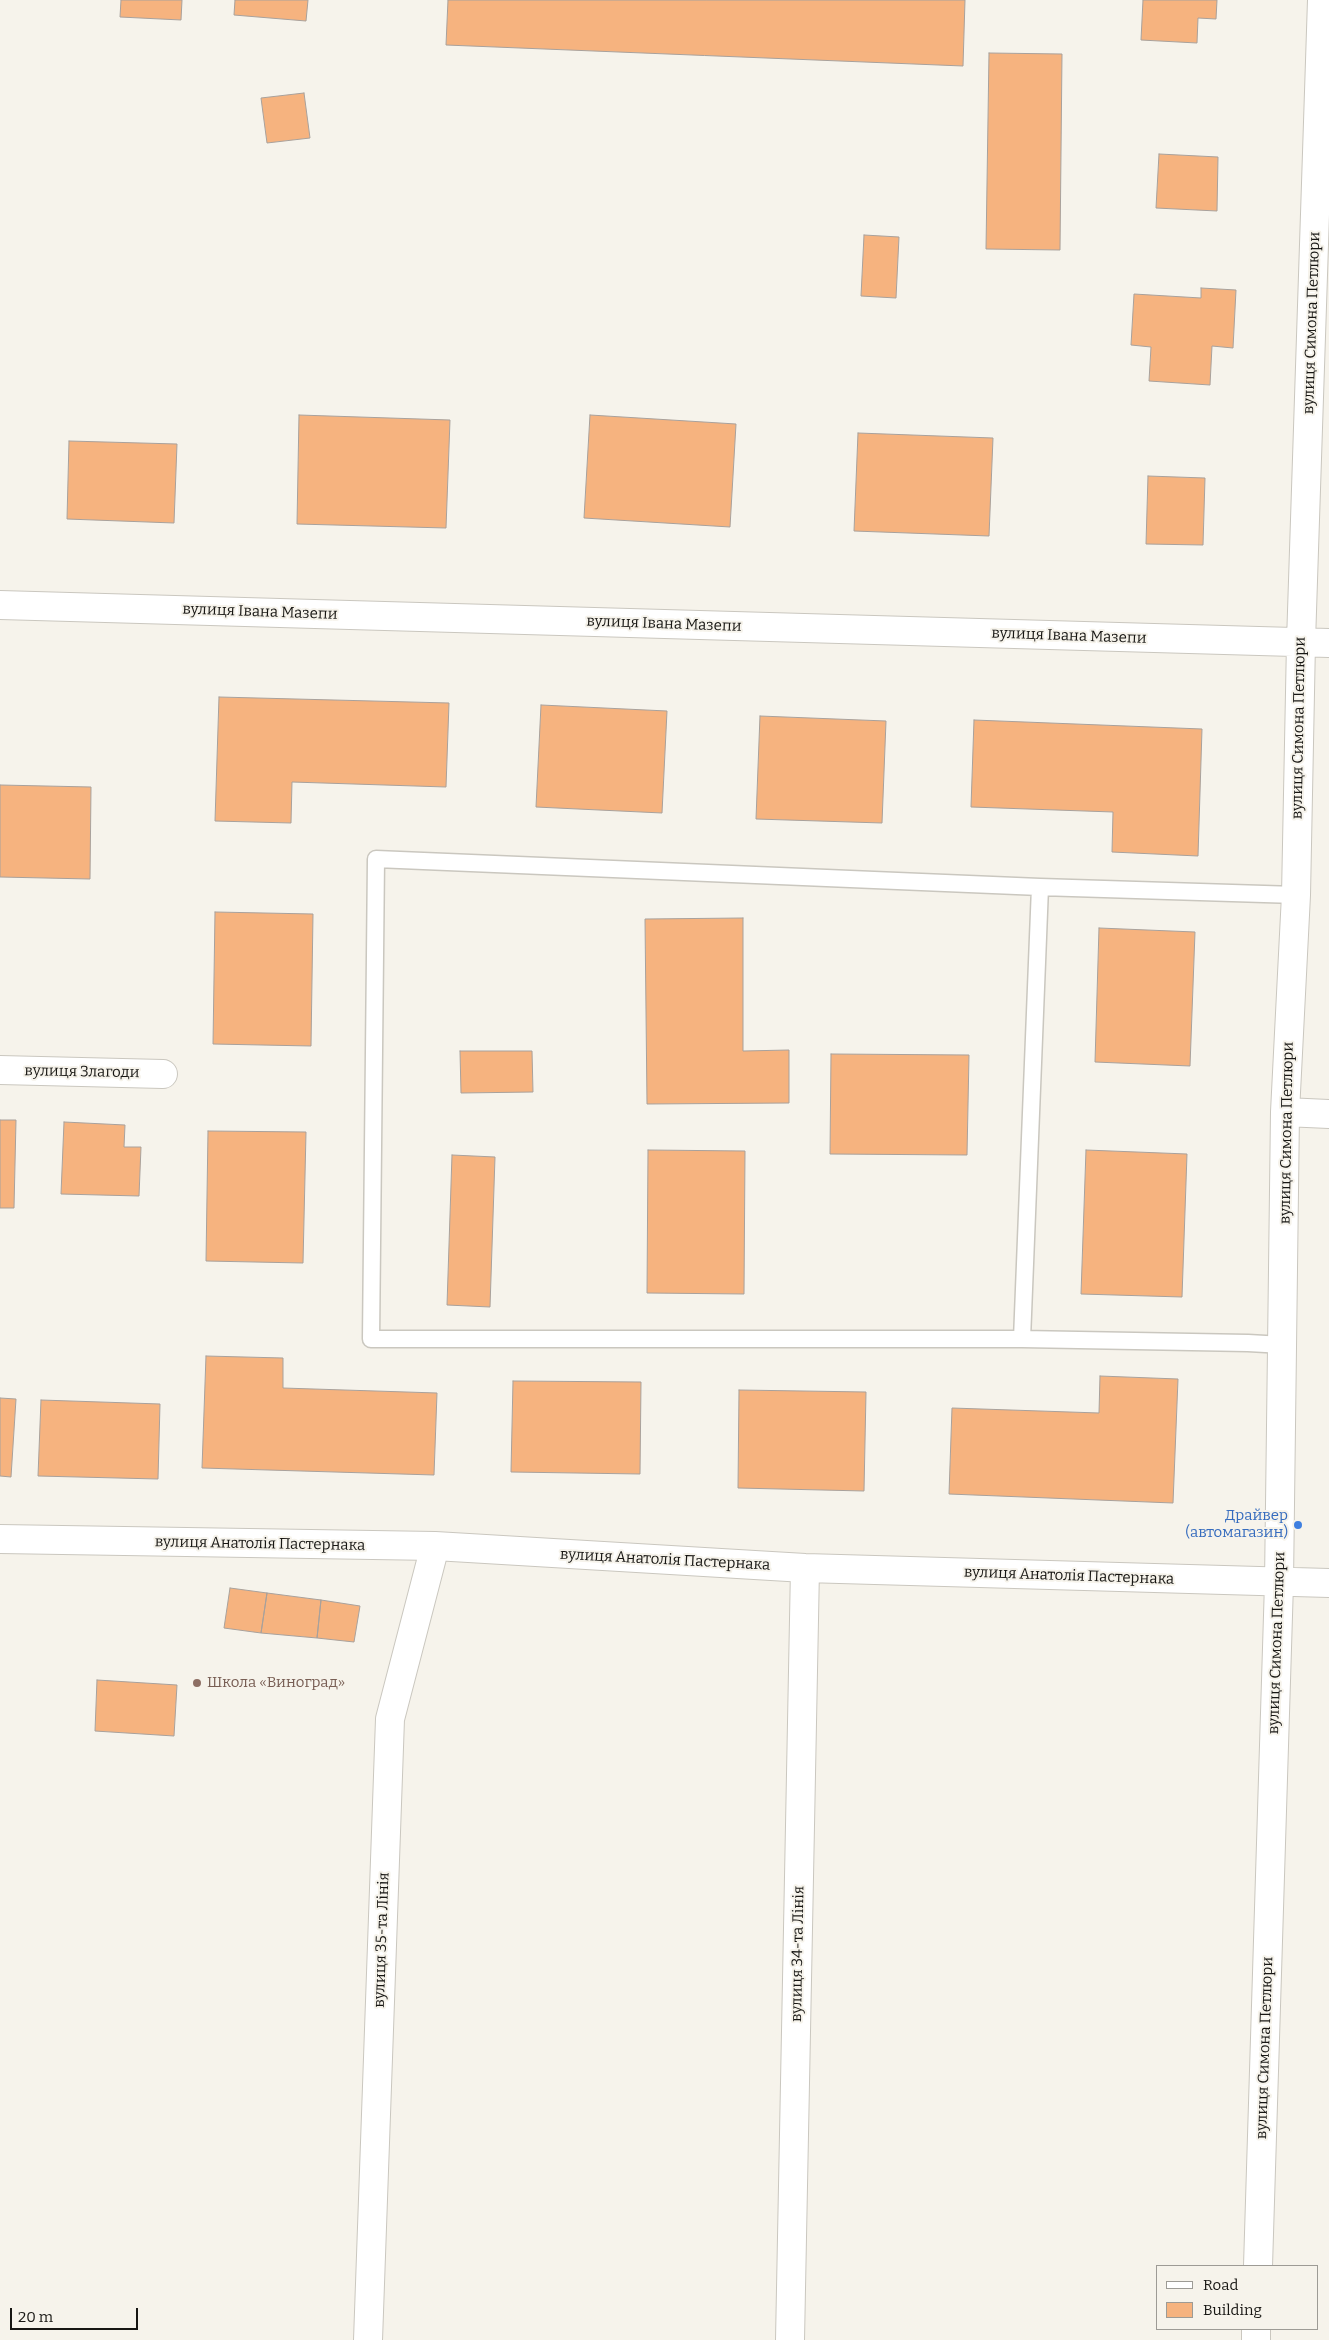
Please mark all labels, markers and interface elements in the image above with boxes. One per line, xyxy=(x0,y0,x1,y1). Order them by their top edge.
street label: вулиця Симона Петлюри xyxy=(1300,231,1324,415)
street label: вулиця Івана Мазепи xyxy=(182,600,338,624)
street label: вулиця Івана Мазепи xyxy=(586,612,742,636)
street label: вулиця Івана Мазепи xyxy=(991,624,1147,648)
street label: вулиця Симона Петлюри xyxy=(1288,637,1310,819)
street label: вулиця Симона Петлюри xyxy=(1276,1042,1298,1224)
street label: вулиця Злагоди xyxy=(24,1062,140,1082)
place label: Драйвер (автомагазин) xyxy=(1185,1507,1288,1542)
marker: Драйвер (автомагазин) xyxy=(1292,1519,1304,1531)
street label: вулиця Анатолія Пастернака xyxy=(155,1533,365,1555)
street label: вулиця Анатолія Пастернака xyxy=(559,1546,771,1574)
street label: вулиця Симона Петлюри xyxy=(1265,1551,1289,1735)
street label: вулиця Анатолія Пастернака xyxy=(964,1563,1174,1589)
place label: Школа «Виноград» xyxy=(207,1674,345,1692)
marker: Школа «Виноград» xyxy=(191,1677,203,1689)
street label: вулиця 35-та Лінія xyxy=(371,1872,393,2008)
street label: вулиця 34-та Лінія xyxy=(788,1886,808,2022)
street label: вулиця Симона Петлюри xyxy=(1253,1956,1277,2140)
legend xyxy=(1156,2265,1319,2330)
text: Road xyxy=(1203,2276,1238,2294)
scale bar xyxy=(12,2298,140,2330)
text: Building xyxy=(1203,2301,1262,2319)
text: 20 m xyxy=(18,2308,53,2326)

